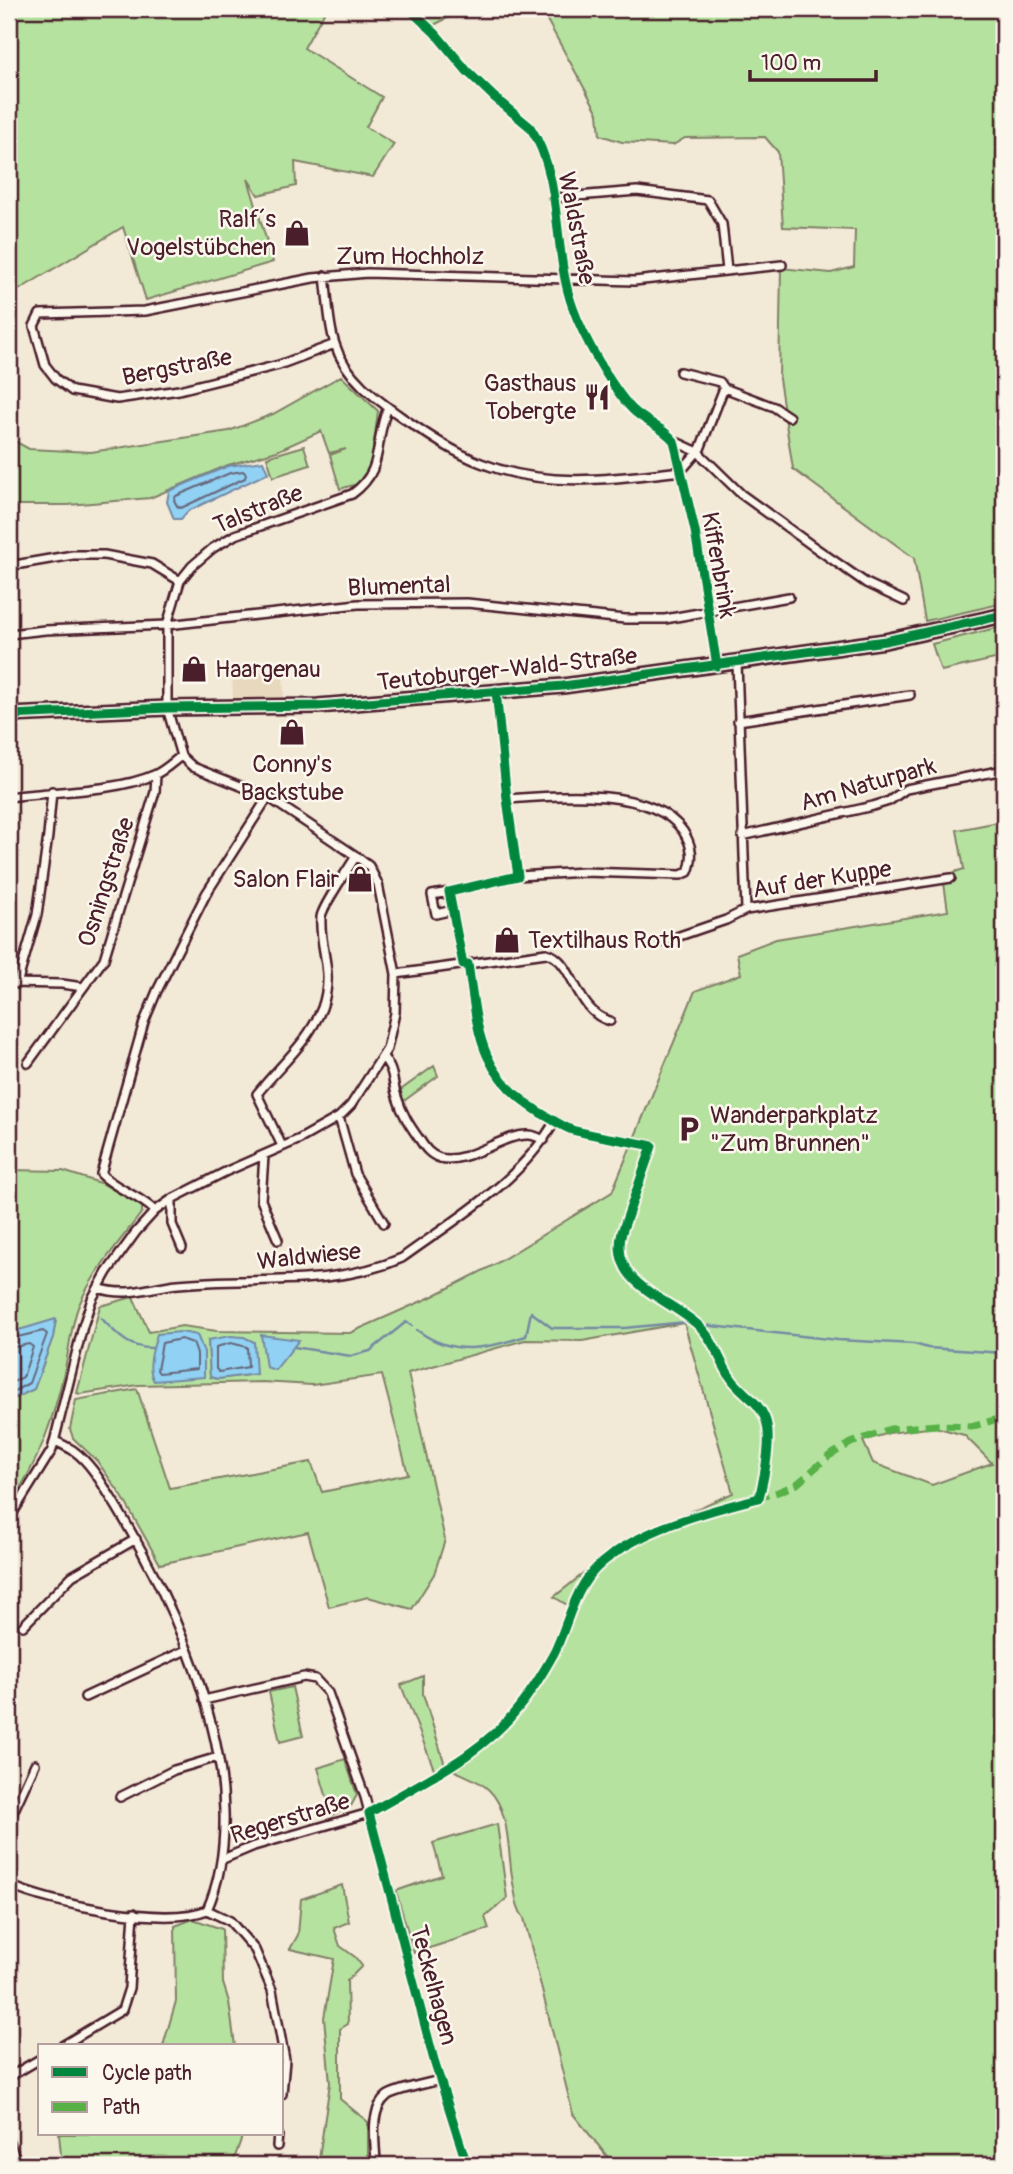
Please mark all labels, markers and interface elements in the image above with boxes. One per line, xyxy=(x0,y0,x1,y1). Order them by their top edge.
scale bar xyxy=(750,38,876,82)
text: 100 m xyxy=(761,50,821,77)
street label: Waldstraße xyxy=(551,169,602,287)
place label: Ralf´s Vogelstübchen xyxy=(126,205,276,262)
shop icon: Ralf´s Vogelstübchen xyxy=(282,218,312,248)
street label: Zum Hochholz xyxy=(336,242,484,271)
street label: Bergstraße xyxy=(120,343,235,392)
place label: Gasthaus Tobergte xyxy=(484,369,576,426)
restaurant icon: Gasthaus Tobergte xyxy=(582,382,612,412)
street label: Talstraße xyxy=(209,478,307,540)
street label: Kiffenbrink xyxy=(695,510,742,620)
street label: Blumental xyxy=(347,570,451,603)
street label: Teutoburger-Wald-Straße xyxy=(376,641,639,698)
shop icon: Haargenau xyxy=(179,654,209,684)
place label: Haargenau xyxy=(215,655,321,684)
shop icon: Conny's Backstube xyxy=(277,717,307,747)
place label: Conny's Backstube xyxy=(240,750,344,807)
street label: Am Naturpark xyxy=(797,751,939,818)
street label: Osningstraße xyxy=(72,814,141,950)
street label: Auf der Kuppe xyxy=(751,854,894,905)
shop icon: Salon Flair xyxy=(345,864,375,894)
place label: Salon Flair xyxy=(233,865,339,894)
shop icon: Textilhaus Roth xyxy=(492,925,522,955)
place label: Textilhaus Roth xyxy=(528,926,681,955)
place label: Wanderparkplatz "Zum Brunnen" xyxy=(710,1101,878,1158)
parking icon: Wanderparkplatz "Zum Brunnen" xyxy=(674,1114,704,1144)
street label: Waldwiese xyxy=(256,1237,362,1276)
street label: Regerstraße xyxy=(227,1787,353,1850)
street label: Teckelhagen xyxy=(404,1922,463,2048)
legend xyxy=(38,2044,284,2136)
text: Cycle path xyxy=(102,2060,192,2087)
text: Path xyxy=(102,2094,140,2121)

